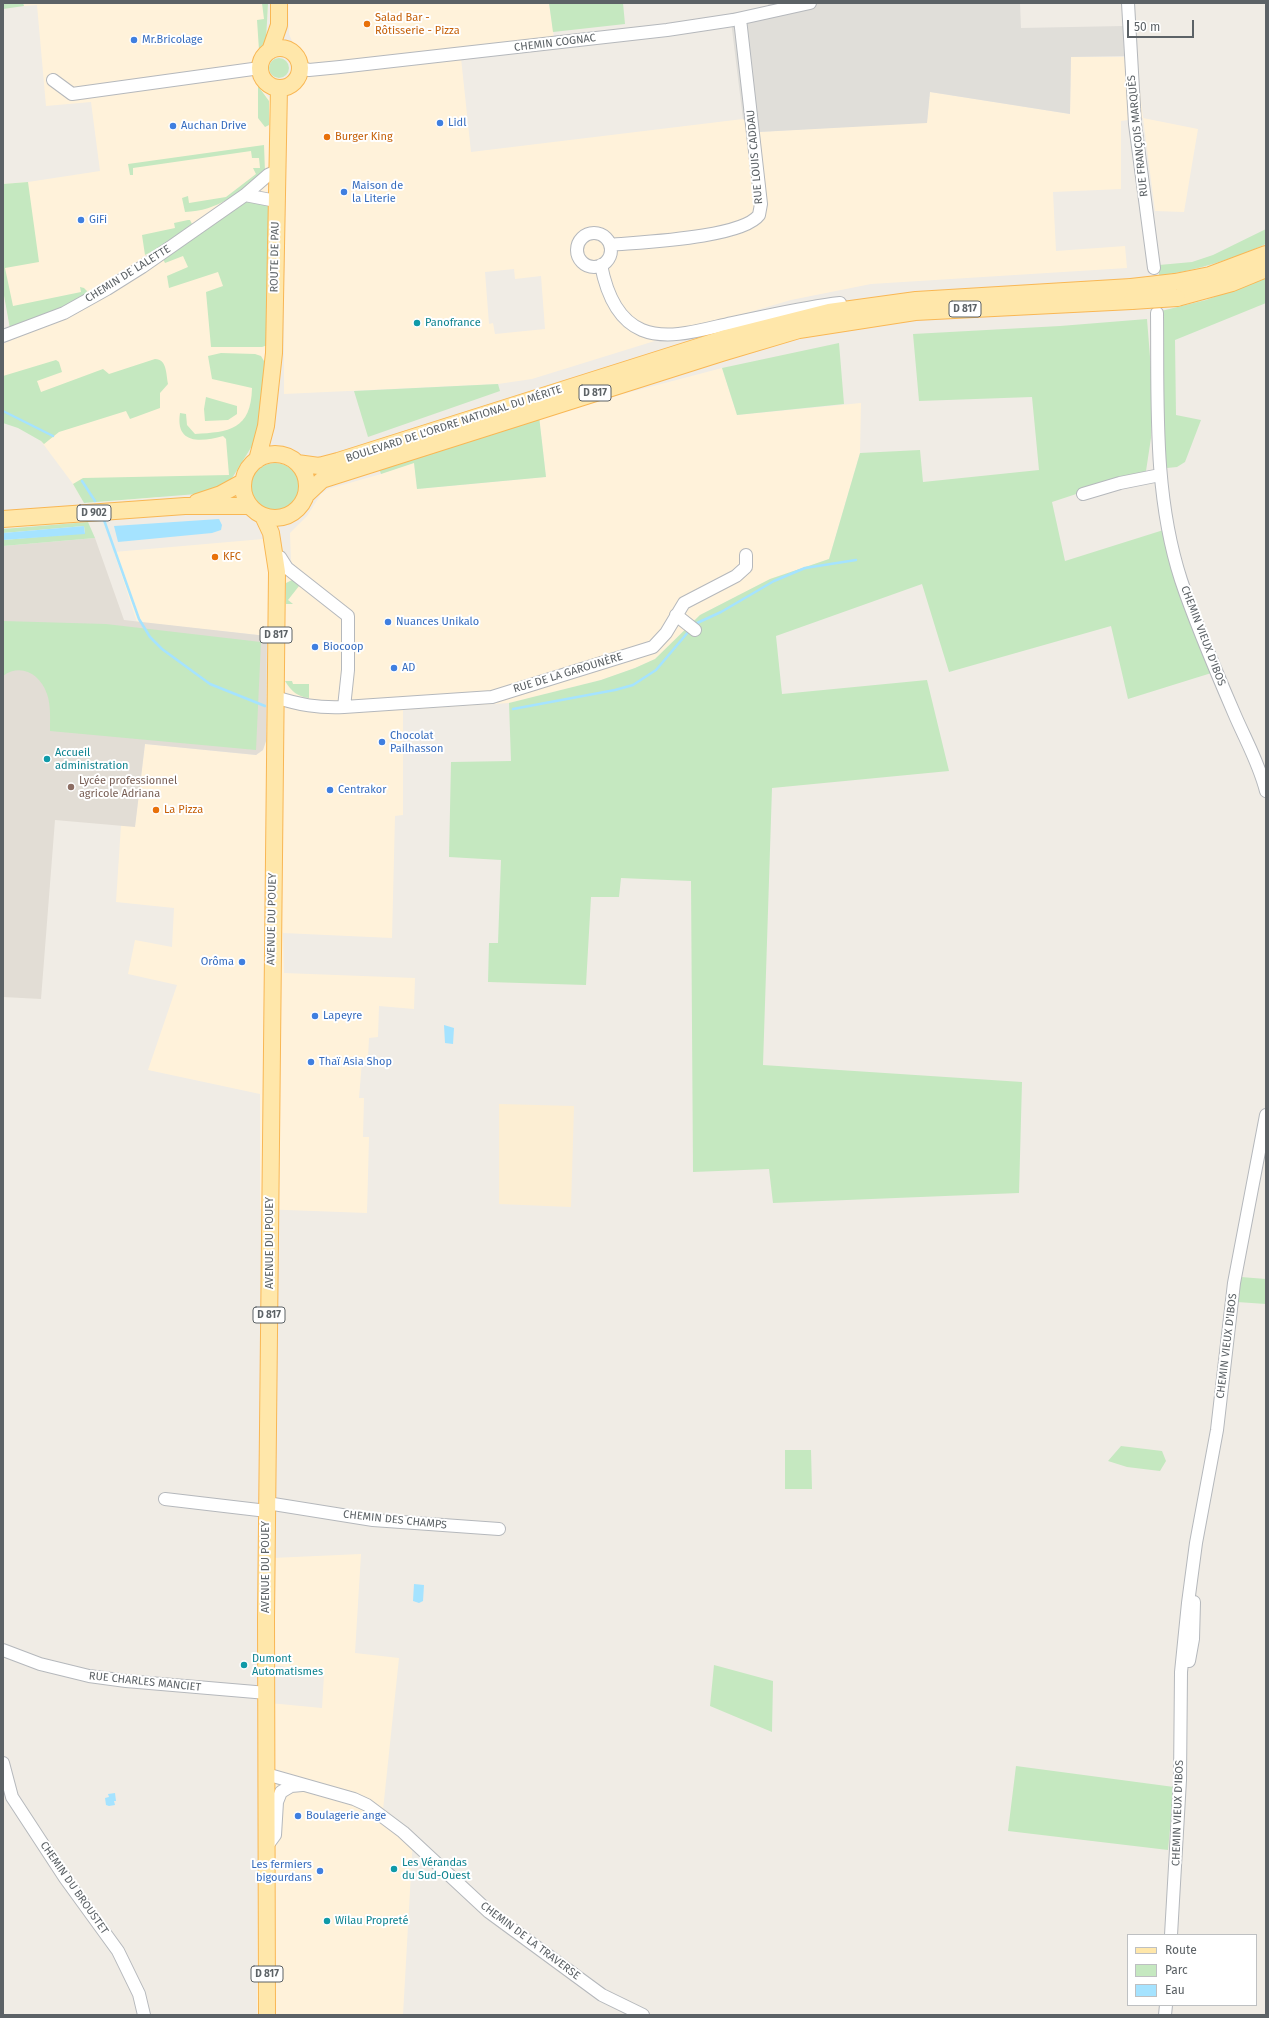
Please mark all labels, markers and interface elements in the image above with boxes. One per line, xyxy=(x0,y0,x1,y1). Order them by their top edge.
place label: Salad Bar - Rôtisserie - Pizza xyxy=(375,11,460,37)
scale bar xyxy=(1129,12,1196,38)
marker: Salad Bar - Rôtisserie - Pizza xyxy=(362,19,372,29)
text: 50 m xyxy=(1134,20,1160,34)
street label: CHEMIN COGNAC xyxy=(513,31,597,55)
place label: Mr.Bricolage xyxy=(142,33,203,47)
marker: Mr.Bricolage xyxy=(129,35,139,45)
street label: RUE FRANÇOIS MARQUÈS xyxy=(1125,74,1151,198)
street label: RUE LOUIS CADDAU xyxy=(744,109,766,205)
place label: Lidl xyxy=(448,116,466,130)
marker: Lidl xyxy=(435,118,445,128)
place label: Auchan Drive xyxy=(181,119,247,133)
marker: Auchan Drive xyxy=(168,121,178,131)
place label: Burger King xyxy=(335,130,393,144)
marker: Burger King xyxy=(322,132,332,142)
place label: Maison de la Literie xyxy=(352,179,403,205)
marker: Maison de la Literie xyxy=(339,187,349,197)
place label: GiFi xyxy=(89,213,107,227)
marker: GiFi xyxy=(76,215,86,225)
street label: ROUTE DE PAU xyxy=(268,221,282,293)
street label: CHEMIN DE LALETTE xyxy=(83,242,173,306)
road number: D 817 xyxy=(949,301,981,317)
place label: Panofrance xyxy=(425,316,481,330)
marker: Panofrance xyxy=(412,318,422,328)
street label: BOULEVARD DE L'ORDRE NATIONAL DU MÉRITE xyxy=(344,383,564,465)
road number: D 817 xyxy=(579,385,611,401)
road number: D 902 xyxy=(77,505,111,521)
place label: KFC xyxy=(223,550,241,564)
marker: KFC xyxy=(210,552,220,562)
street label: CHEMIN VIEUX D'IBOS xyxy=(1178,584,1228,688)
place label: Nuances Unikalo xyxy=(396,615,479,629)
marker: Nuances Unikalo xyxy=(383,617,393,627)
road number: D 817 xyxy=(260,627,292,643)
place label: Biocoop xyxy=(323,640,364,654)
marker: Biocoop xyxy=(310,642,320,652)
street label: RUE DE LA GAROUNÈRE xyxy=(512,650,624,696)
place label: AD xyxy=(402,661,415,675)
marker: AD xyxy=(389,663,399,673)
place label: Chocolat Pailhasson xyxy=(390,729,443,755)
marker: Chocolat Pailhasson xyxy=(377,737,387,747)
place label: Accueil administration xyxy=(55,746,129,772)
marker: Accueil administration xyxy=(42,754,52,764)
place label: Lycée professionnel agricole Adriana xyxy=(79,774,177,800)
marker: Lycée professionnel agricole Adriana xyxy=(66,782,76,792)
place label: Centrakor xyxy=(338,783,386,797)
marker: Centrakor xyxy=(325,785,335,795)
place label: La Pizza xyxy=(164,803,203,817)
marker: La Pizza xyxy=(151,805,161,815)
street label: AVENUE DU POUEY xyxy=(265,873,279,965)
place label: Orôma xyxy=(201,955,234,969)
marker: Orôma xyxy=(237,957,247,967)
place label: Lapeyre xyxy=(323,1009,362,1023)
marker: Lapeyre xyxy=(310,1011,320,1021)
place label: Thaï Asia Shop xyxy=(319,1055,392,1069)
marker: Thaï Asia Shop xyxy=(306,1057,316,1067)
street label: AVENUE DU POUEY xyxy=(263,1197,277,1289)
street label: CHEMIN VIEUX D'IBOS xyxy=(1214,1293,1240,1399)
road number: D 817 xyxy=(253,1307,285,1323)
street label: CHEMIN DES CHAMPS xyxy=(342,1508,448,1532)
street label: AVENUE DU POUEY xyxy=(259,1521,273,1613)
place label: Dumont Automatismes xyxy=(252,1652,323,1678)
marker: Dumont Automatismes xyxy=(239,1660,249,1670)
street label: RUE CHARLES MANCIET xyxy=(88,1670,202,1694)
street label: CHEMIN VIEUX D'IBOS xyxy=(1170,1760,1186,1866)
place label: Boulagerie ange xyxy=(306,1809,386,1823)
marker: Boulagerie ange xyxy=(293,1811,303,1821)
street label: CHEMIN DU BROUSTET xyxy=(37,1839,111,1937)
place label: Les Vérandas du Sud-Ouest xyxy=(402,1856,470,1882)
place label: Les fermiers bigourdans xyxy=(251,1858,312,1884)
marker: Les Vérandas du Sud-Ouest xyxy=(389,1864,399,1874)
marker: Les fermiers bigourdans xyxy=(315,1866,325,1876)
street label: CHEMIN DE LA TRAVERSE xyxy=(478,1899,582,1983)
place label: Wilau Propreté xyxy=(335,1914,408,1928)
marker: Wilau Propreté xyxy=(322,1916,332,1926)
legend xyxy=(1127,1934,1257,2006)
text: Route xyxy=(1165,1943,1197,1957)
text: Parc xyxy=(1165,1963,1188,1977)
road number: D 817 xyxy=(251,1966,283,1982)
text: Eau xyxy=(1165,1983,1185,1997)

